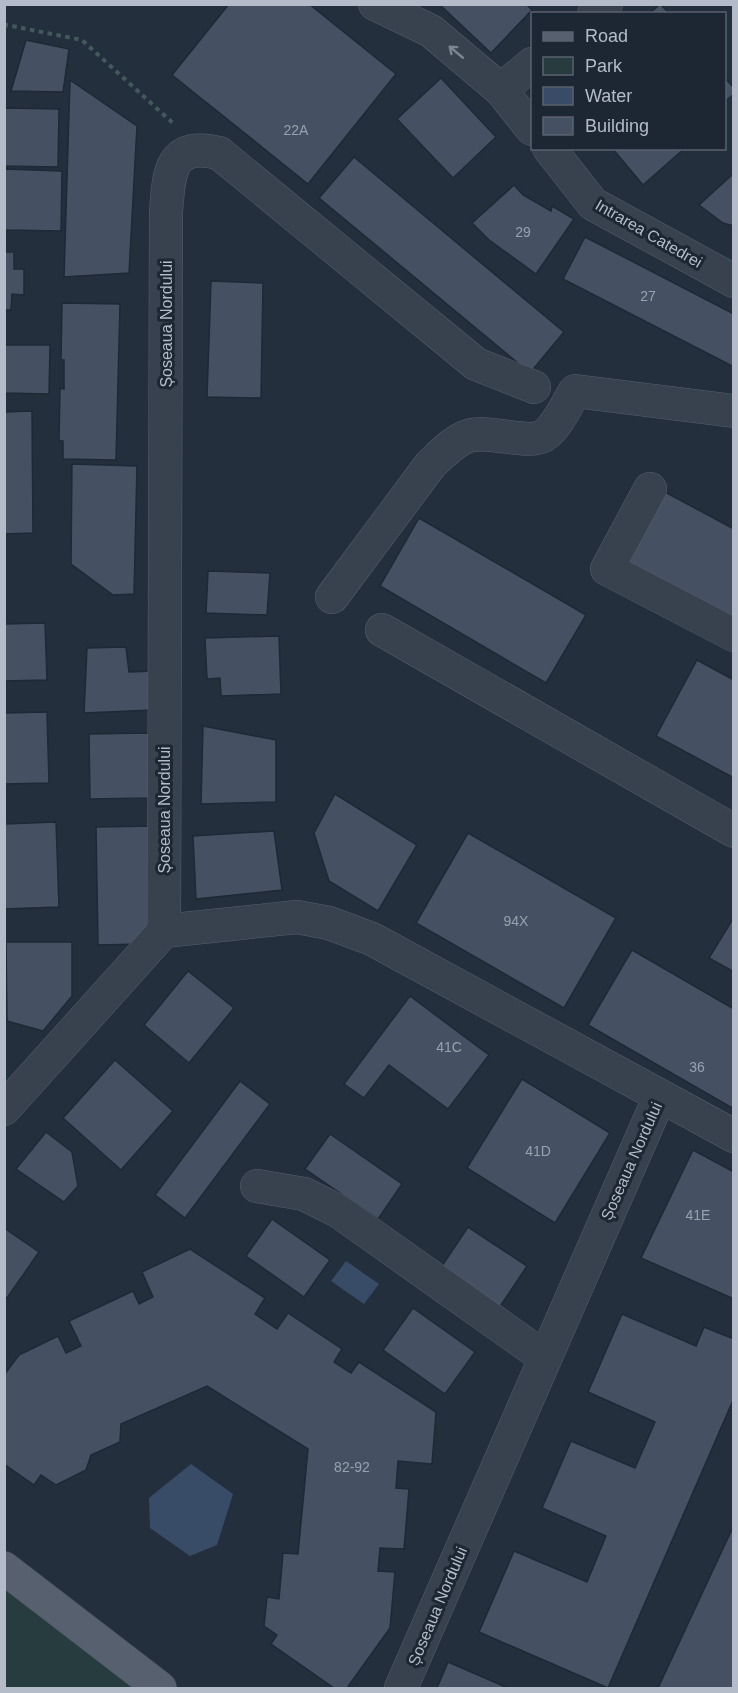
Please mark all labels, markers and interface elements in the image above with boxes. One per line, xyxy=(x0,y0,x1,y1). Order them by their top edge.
legend xyxy=(531,12,726,150)
text: Road xyxy=(585,26,628,46)
one-way arrow xyxy=(449,45,464,59)
text: Park xyxy=(585,56,623,76)
text: Water xyxy=(585,86,632,106)
text: Building xyxy=(585,116,649,136)
house number: 22A xyxy=(284,122,309,138)
street label: Intrarea Catedrei xyxy=(593,196,705,271)
house number: 29 xyxy=(515,224,531,240)
street label: Șoseaua Nordului xyxy=(158,260,175,388)
house number: 27 xyxy=(640,288,656,304)
street label: Șoseaua Nordului xyxy=(156,746,173,874)
house number: 94X xyxy=(504,913,529,929)
house number: 41C xyxy=(436,1039,462,1055)
house number: 36 xyxy=(689,1059,705,1075)
street label: Șoseaua Nordului xyxy=(598,1100,665,1223)
house number: 41D xyxy=(525,1143,551,1159)
house number: 41E xyxy=(686,1207,710,1223)
house number: 82-92 xyxy=(334,1459,370,1475)
street label: Șoseaua Nordului xyxy=(405,1544,470,1668)

